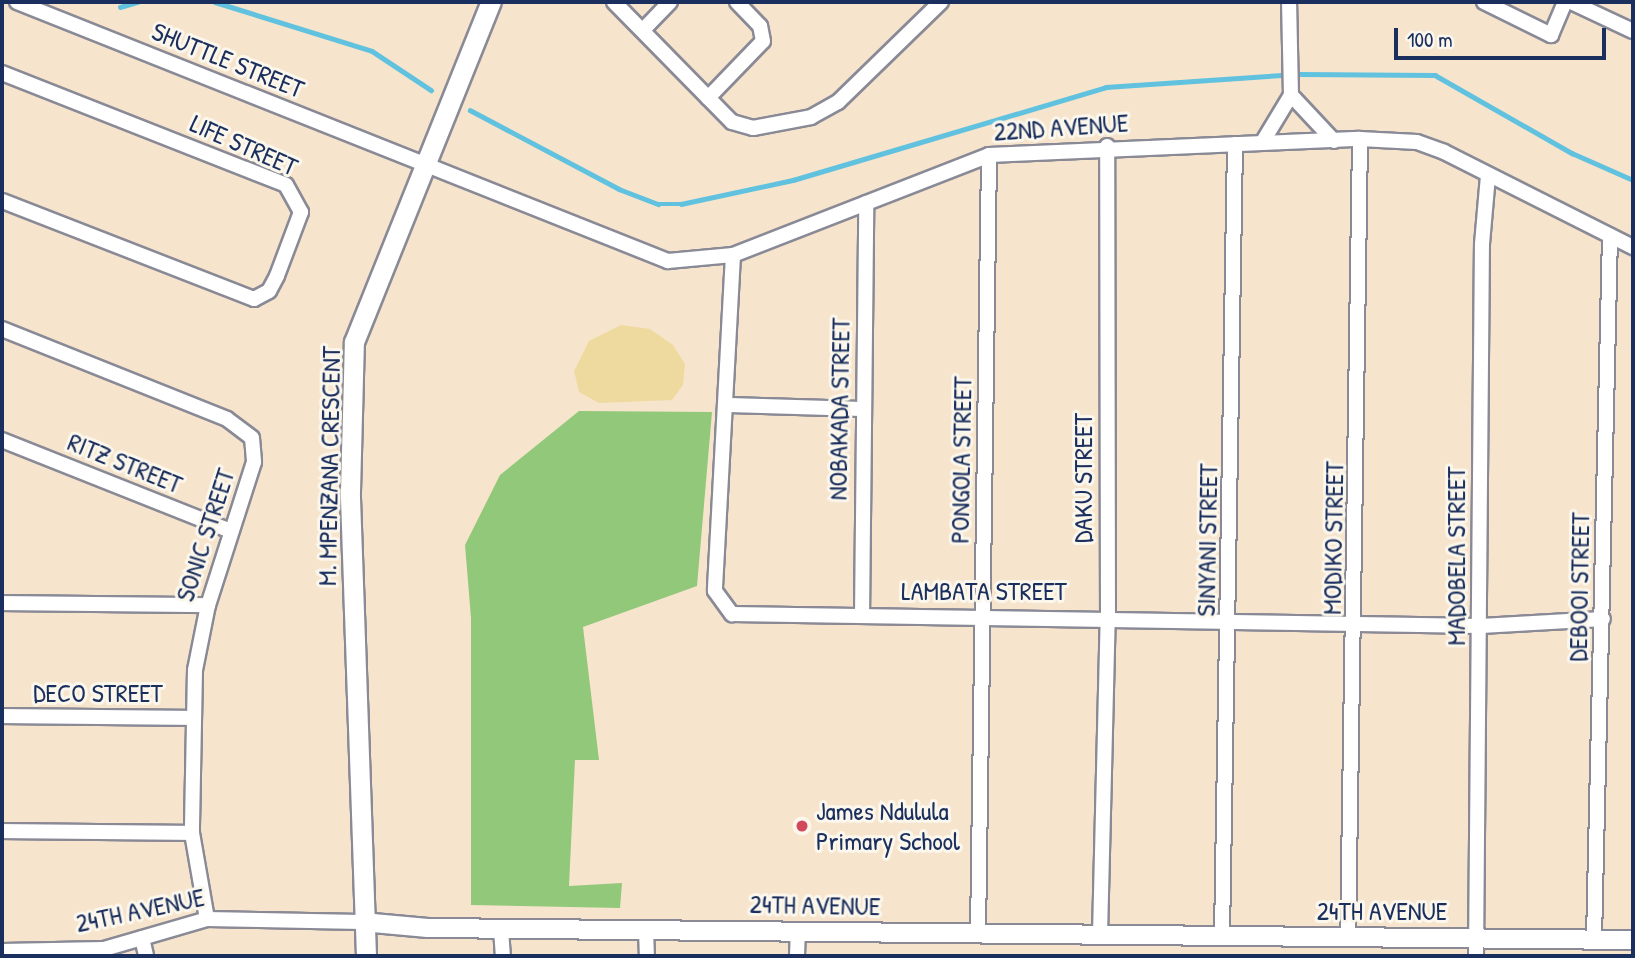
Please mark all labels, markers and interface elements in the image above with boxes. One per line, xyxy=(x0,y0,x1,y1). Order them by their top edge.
scale bar xyxy=(1397,14,1609,58)
street label: SHUTTLE STREET xyxy=(148,15,308,105)
text: 100 m xyxy=(1407,25,1453,54)
street label: 22ND AVENUE xyxy=(993,107,1129,147)
street label: LIFE STREET xyxy=(186,108,302,182)
street label: NOBAKADA STREET xyxy=(822,317,856,501)
street label: M. MPENZANA CRESCENT xyxy=(311,346,347,586)
street label: PONGOLA STREET xyxy=(944,376,978,544)
street label: DAKU STREET xyxy=(1067,413,1099,543)
street label: RITZ STREET xyxy=(63,426,187,500)
street label: MODIKO STREET xyxy=(1316,461,1350,615)
street label: SINYANI STREET xyxy=(1190,463,1224,617)
street label: SONIC STREET xyxy=(169,465,241,605)
street label: MADOBELA STREET xyxy=(1440,466,1472,646)
street label: DEBOOI STREET xyxy=(1562,512,1596,662)
street label: LAMBATA STREET xyxy=(901,575,1067,607)
street label: DECO STREET xyxy=(33,677,163,709)
place label: James Ndulula Primary School xyxy=(816,795,960,856)
marker: James Ndulula Primary School xyxy=(794,818,810,834)
street label: 24TH AVENUE xyxy=(73,881,207,939)
street label: 24TH AVENUE xyxy=(749,888,881,922)
street label: 24TH AVENUE xyxy=(1317,895,1447,927)

